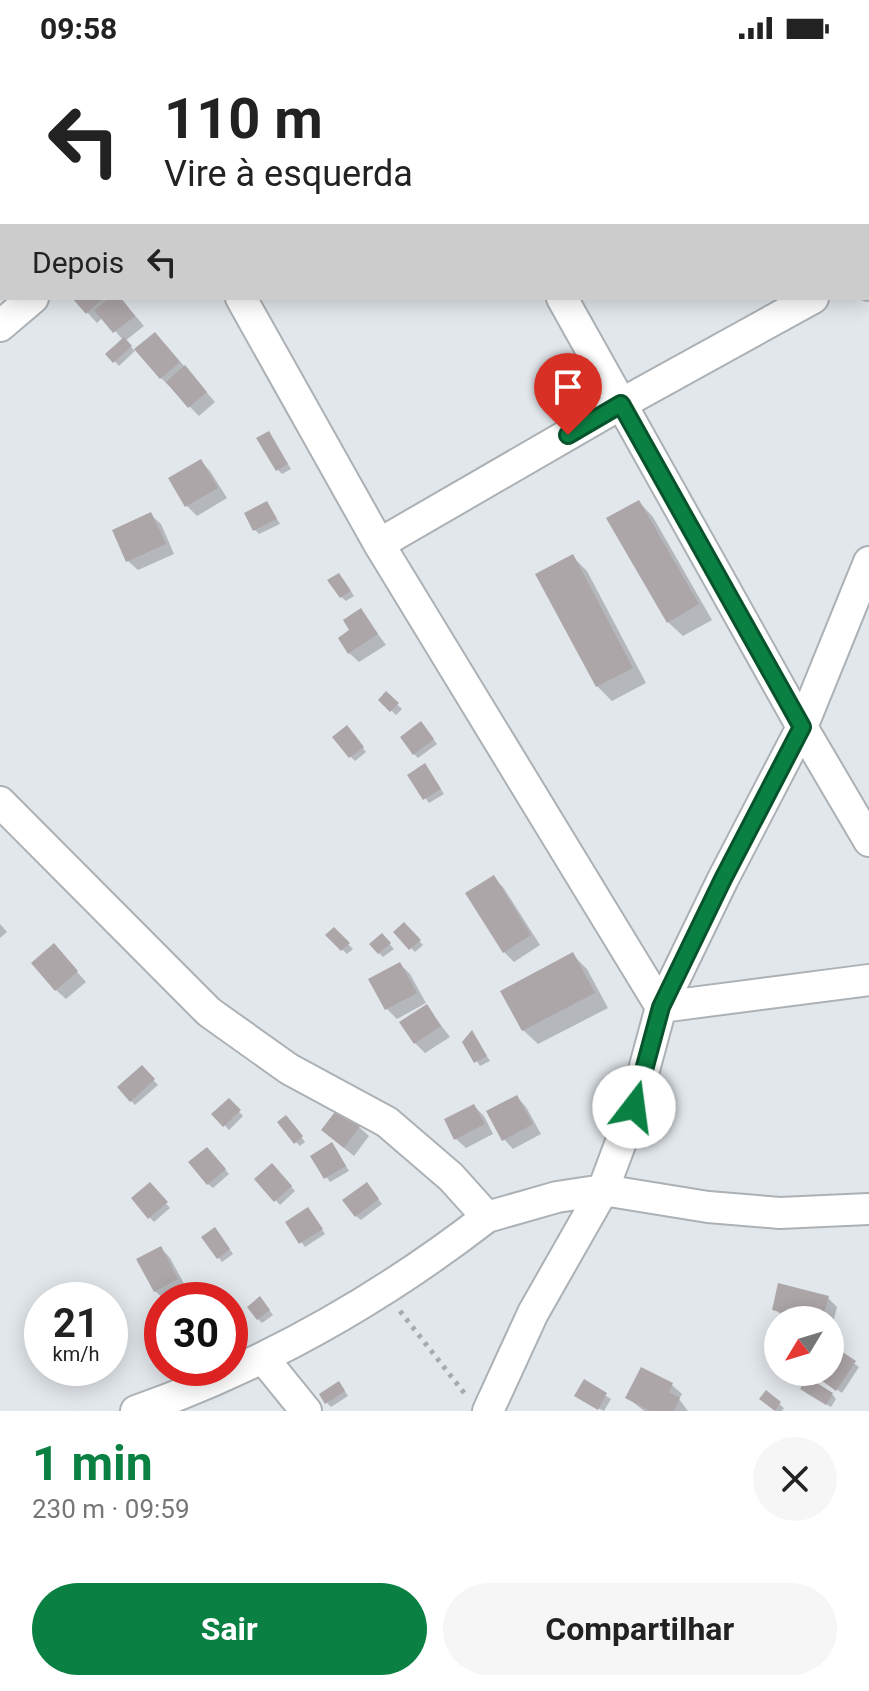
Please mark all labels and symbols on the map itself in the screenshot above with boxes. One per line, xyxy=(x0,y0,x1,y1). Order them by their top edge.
pin xyxy=(534,353,602,435)
position arrow xyxy=(592,1065,676,1149)
speed limit sign: 30 xyxy=(144,1282,248,1386)
north arrow xyxy=(764,1306,844,1386)

